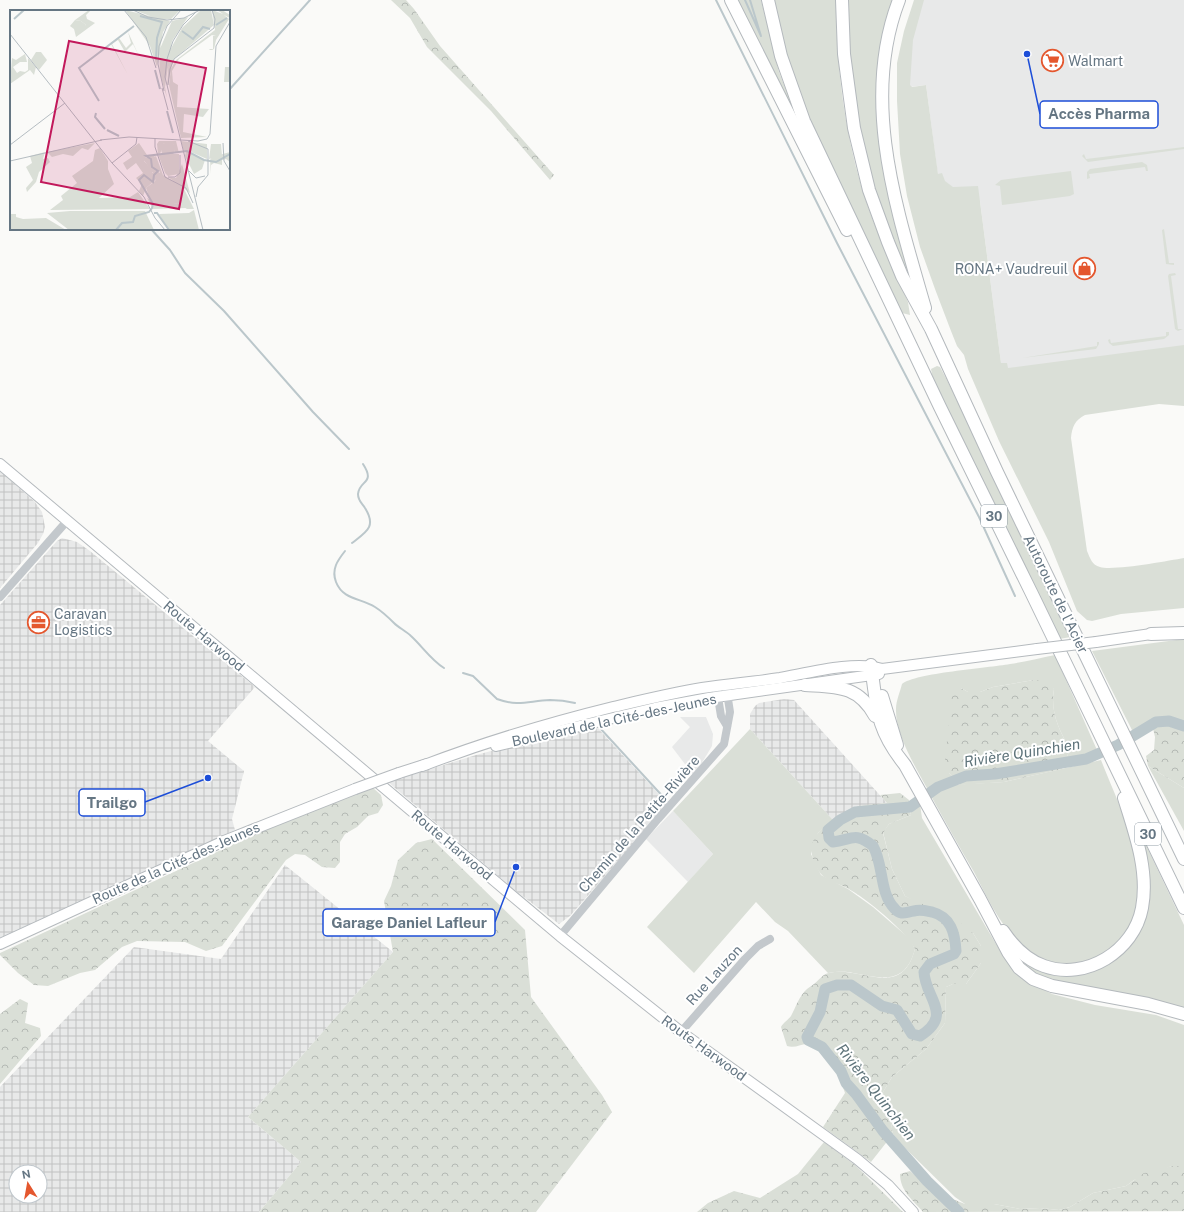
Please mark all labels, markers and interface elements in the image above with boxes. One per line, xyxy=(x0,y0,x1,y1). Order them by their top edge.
inset map xyxy=(10,10,230,230)
supermarket icon: Walmart xyxy=(1039,48,1065,74)
place label: Walmart xyxy=(1068,53,1123,69)
callout: Accès Pharma xyxy=(1040,101,1158,128)
text: Accès Pharma xyxy=(1048,105,1150,122)
shop icon: RONA+ Vaudreuil xyxy=(1071,256,1097,282)
place label: RONA+ Vaudreuil xyxy=(955,261,1068,277)
road number: 30 xyxy=(981,505,1007,527)
street label: Autoroute de l'Acier xyxy=(1020,532,1092,656)
street label: Route Harwood xyxy=(160,597,248,675)
place label: Caravan Logistics xyxy=(54,606,112,638)
office icon: Caravan Logistics xyxy=(26,609,52,635)
street label: Boulevard de la Cité-des-Jeunes xyxy=(510,690,718,750)
water label: Rivière Quinchien xyxy=(963,735,1081,770)
street label: Chemin de la Petite-Rivière xyxy=(575,752,703,896)
callout: Trailgo xyxy=(79,789,145,816)
text: Trailgo xyxy=(87,794,138,811)
street label: Route Harwood xyxy=(408,806,496,884)
street label: Route de la Cité-des-Jeunes xyxy=(90,819,262,907)
road number: 30 xyxy=(1135,823,1161,845)
callout: Garage Daniel Lafleur xyxy=(323,909,495,936)
text: Garage Daniel Lafleur xyxy=(331,914,487,931)
street label: Rue Lauzon xyxy=(683,942,745,1008)
street label: Route Harwood xyxy=(659,1012,749,1084)
water label: Rivière Quinchien xyxy=(834,1040,919,1143)
north arrow xyxy=(8,1164,48,1204)
text: N xyxy=(21,1167,31,1181)

